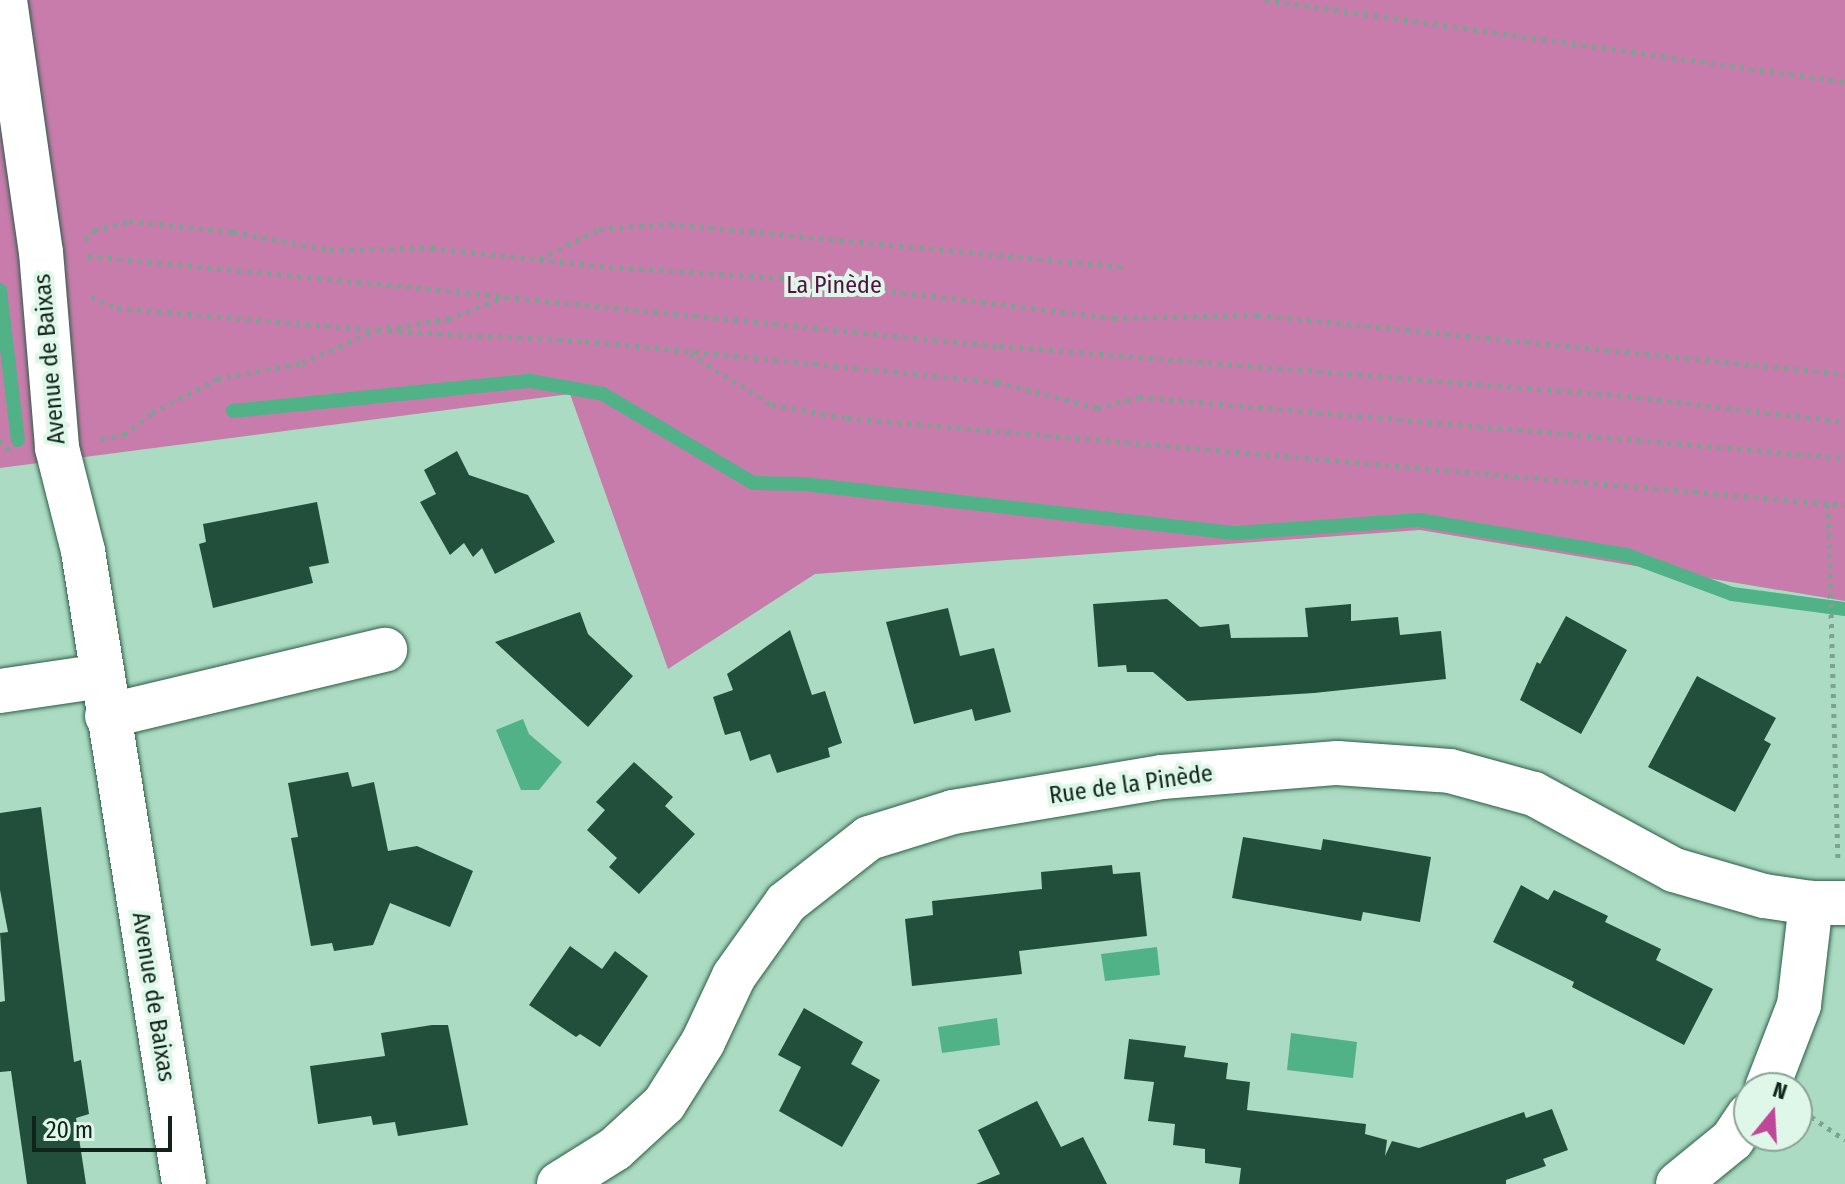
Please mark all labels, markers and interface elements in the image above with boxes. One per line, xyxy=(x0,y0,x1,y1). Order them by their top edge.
park label: La Pinède xyxy=(786,272,882,300)
street label: Avenue de Baixas xyxy=(28,273,72,445)
street label: Rue de la Pinède xyxy=(1047,759,1215,811)
street label: Avenue de Baixas xyxy=(125,910,181,1084)
north arrow xyxy=(1733,1072,1813,1152)
text: N xyxy=(1770,1076,1790,1105)
scale bar xyxy=(36,1100,176,1150)
text: 20 m xyxy=(46,1116,93,1144)

